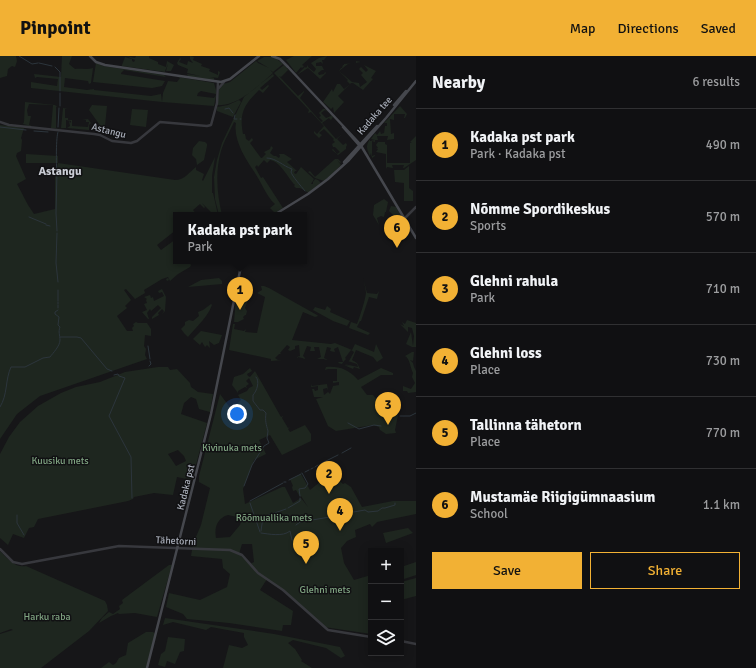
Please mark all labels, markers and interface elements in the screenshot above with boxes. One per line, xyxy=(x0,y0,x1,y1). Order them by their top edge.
text: Pinpoint xyxy=(20,16,91,40)
text: Map xyxy=(570,20,596,37)
text: Directions xyxy=(618,20,679,37)
text: Saved xyxy=(701,20,736,37)
text: Nearby xyxy=(432,72,485,93)
text: 6 results xyxy=(692,74,740,90)
street label: Kadaka tee xyxy=(355,94,395,137)
street label: Astangu xyxy=(90,121,127,141)
text: Kadaka pst park xyxy=(470,128,575,146)
text: 1 xyxy=(441,137,449,153)
text: 490 m xyxy=(706,137,740,153)
text: Park · Kadaka pst xyxy=(470,146,566,162)
district label: Astangu xyxy=(38,164,82,179)
text: Nõmme Spordikeskus xyxy=(470,200,610,218)
text: 2 xyxy=(441,209,449,225)
text: 570 m xyxy=(706,209,740,225)
popup xyxy=(173,212,307,264)
pin: 6 xyxy=(384,215,410,248)
text: Sports xyxy=(470,218,506,234)
text: Kadaka pst park xyxy=(188,221,292,239)
text: Park xyxy=(188,239,213,255)
text: Glehni rahula xyxy=(470,272,558,290)
pin: 1 xyxy=(227,277,253,310)
text: 3 xyxy=(441,281,449,297)
text: 710 m xyxy=(706,281,740,297)
text: Park xyxy=(470,290,495,306)
text: Glehni loss xyxy=(470,344,542,362)
text: 4 xyxy=(441,353,449,369)
text: 730 m xyxy=(706,353,740,369)
text: Place xyxy=(470,362,500,378)
pin: 3 xyxy=(375,392,401,425)
your location xyxy=(227,404,247,424)
text: Tallinna tähetorn xyxy=(470,416,582,434)
text: 5 xyxy=(441,425,449,441)
text: 770 m xyxy=(706,425,740,441)
text: Place xyxy=(470,434,500,450)
park label: Kivinuka mets xyxy=(202,442,263,454)
park label: Kuusiku mets xyxy=(31,455,89,467)
pin: 2 xyxy=(316,461,342,494)
street label: Kadaka pst xyxy=(174,463,198,511)
text: Mustamäe Riigigümnaasium xyxy=(470,488,655,506)
text: 6 xyxy=(441,497,449,513)
text: 1.1 km xyxy=(703,497,740,513)
pin: 4 xyxy=(327,498,353,531)
text: School xyxy=(470,506,508,522)
park label: Rõõmuallika mets xyxy=(236,512,313,524)
pin: 5 xyxy=(293,531,319,564)
street label: Tähetorni xyxy=(155,534,197,548)
map controls xyxy=(368,548,404,656)
button: + xyxy=(368,548,404,584)
button: Save xyxy=(432,552,582,589)
button: Share xyxy=(590,552,740,589)
park label: Glehni mets xyxy=(300,584,351,596)
button: − xyxy=(368,584,404,620)
park label: Harku raba xyxy=(23,611,71,623)
button: layers xyxy=(368,620,404,656)

